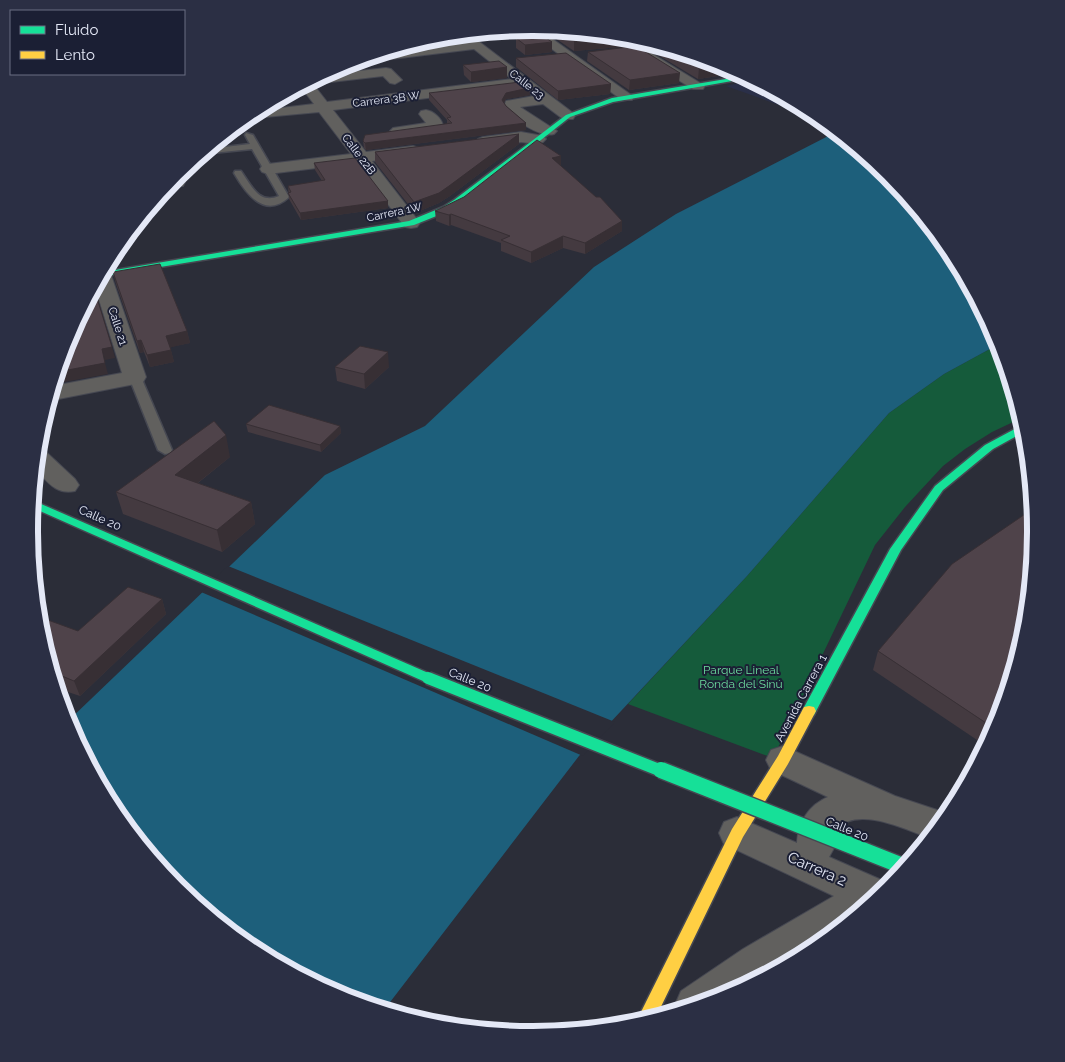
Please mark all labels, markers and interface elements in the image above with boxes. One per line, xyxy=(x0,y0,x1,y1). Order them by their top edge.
legend xyxy=(10,10,185,75)
text: Fluido xyxy=(55,21,98,39)
text: Lento xyxy=(55,46,95,64)
street label: Calle 23 xyxy=(507,67,547,102)
street label: Carrera 3B W xyxy=(352,89,421,110)
street label: Calle 22B xyxy=(339,131,378,177)
street label: Carrera 1W xyxy=(365,200,423,225)
street label: Calle 21 xyxy=(105,305,130,347)
street label: Calle 20 xyxy=(77,502,123,534)
street label: Avenida Carrera 1 xyxy=(772,652,830,744)
park label: Parque Lineal Ronda del Sinú xyxy=(699,663,783,691)
street label: Calle 20 xyxy=(447,665,493,695)
street label: Calle 20 xyxy=(824,814,870,844)
street label: Carrera 2 xyxy=(785,848,849,890)

